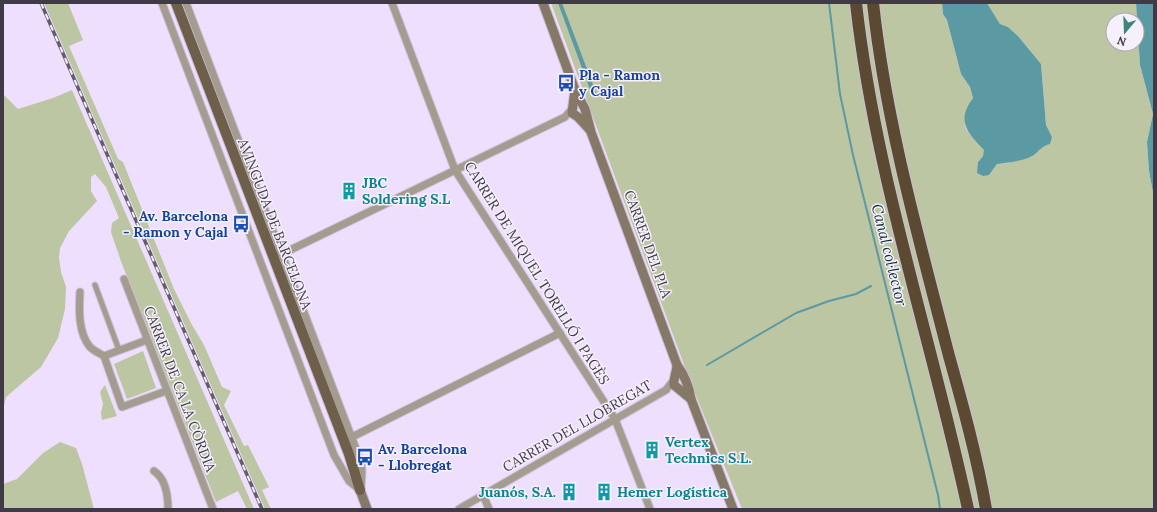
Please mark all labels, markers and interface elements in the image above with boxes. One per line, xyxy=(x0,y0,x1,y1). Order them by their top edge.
north arrow xyxy=(1105,12,1145,52)
text: N xyxy=(1115,33,1128,49)
place label: Pla - Ramon y Cajal xyxy=(579,66,660,100)
bus stop icon: Pla - Ramon y Cajal xyxy=(556,73,576,93)
street label: AVINGUDA DE BARCELONA xyxy=(234,135,316,312)
street label: CARRER DE MIQUEL TORELLÓ I PAGÈS xyxy=(461,158,614,388)
place label: JBC Soldering S.L xyxy=(362,174,451,208)
building icon: JBC Soldering S.L xyxy=(339,181,359,201)
street label: CARRER DEL PLA xyxy=(620,188,676,301)
water label: Canal col·lector xyxy=(868,202,911,308)
place label: Av. Barcelona - Ramon y Cajal xyxy=(123,207,229,241)
bus stop icon: Av. Barcelona - Ramon y Cajal xyxy=(231,214,251,234)
street label: CARRER DE CA LA CÒRDIA xyxy=(140,304,220,475)
street label: CARRER DEL LLOBREGAT xyxy=(499,376,655,476)
place label: Vertex Technics S.L. xyxy=(665,433,751,467)
place label: Av. Barcelona - Llobregat xyxy=(378,440,468,474)
building icon: Vertex Technics S.L. xyxy=(642,440,662,460)
bus stop icon: Av. Barcelona - Llobregat xyxy=(355,447,375,467)
building icon: Juanós, S.A. xyxy=(559,482,579,502)
building icon: Hemer Logística xyxy=(594,482,614,502)
place label: Juanós, S.A. xyxy=(479,483,556,501)
place label: Hemer Logística xyxy=(617,483,728,501)

